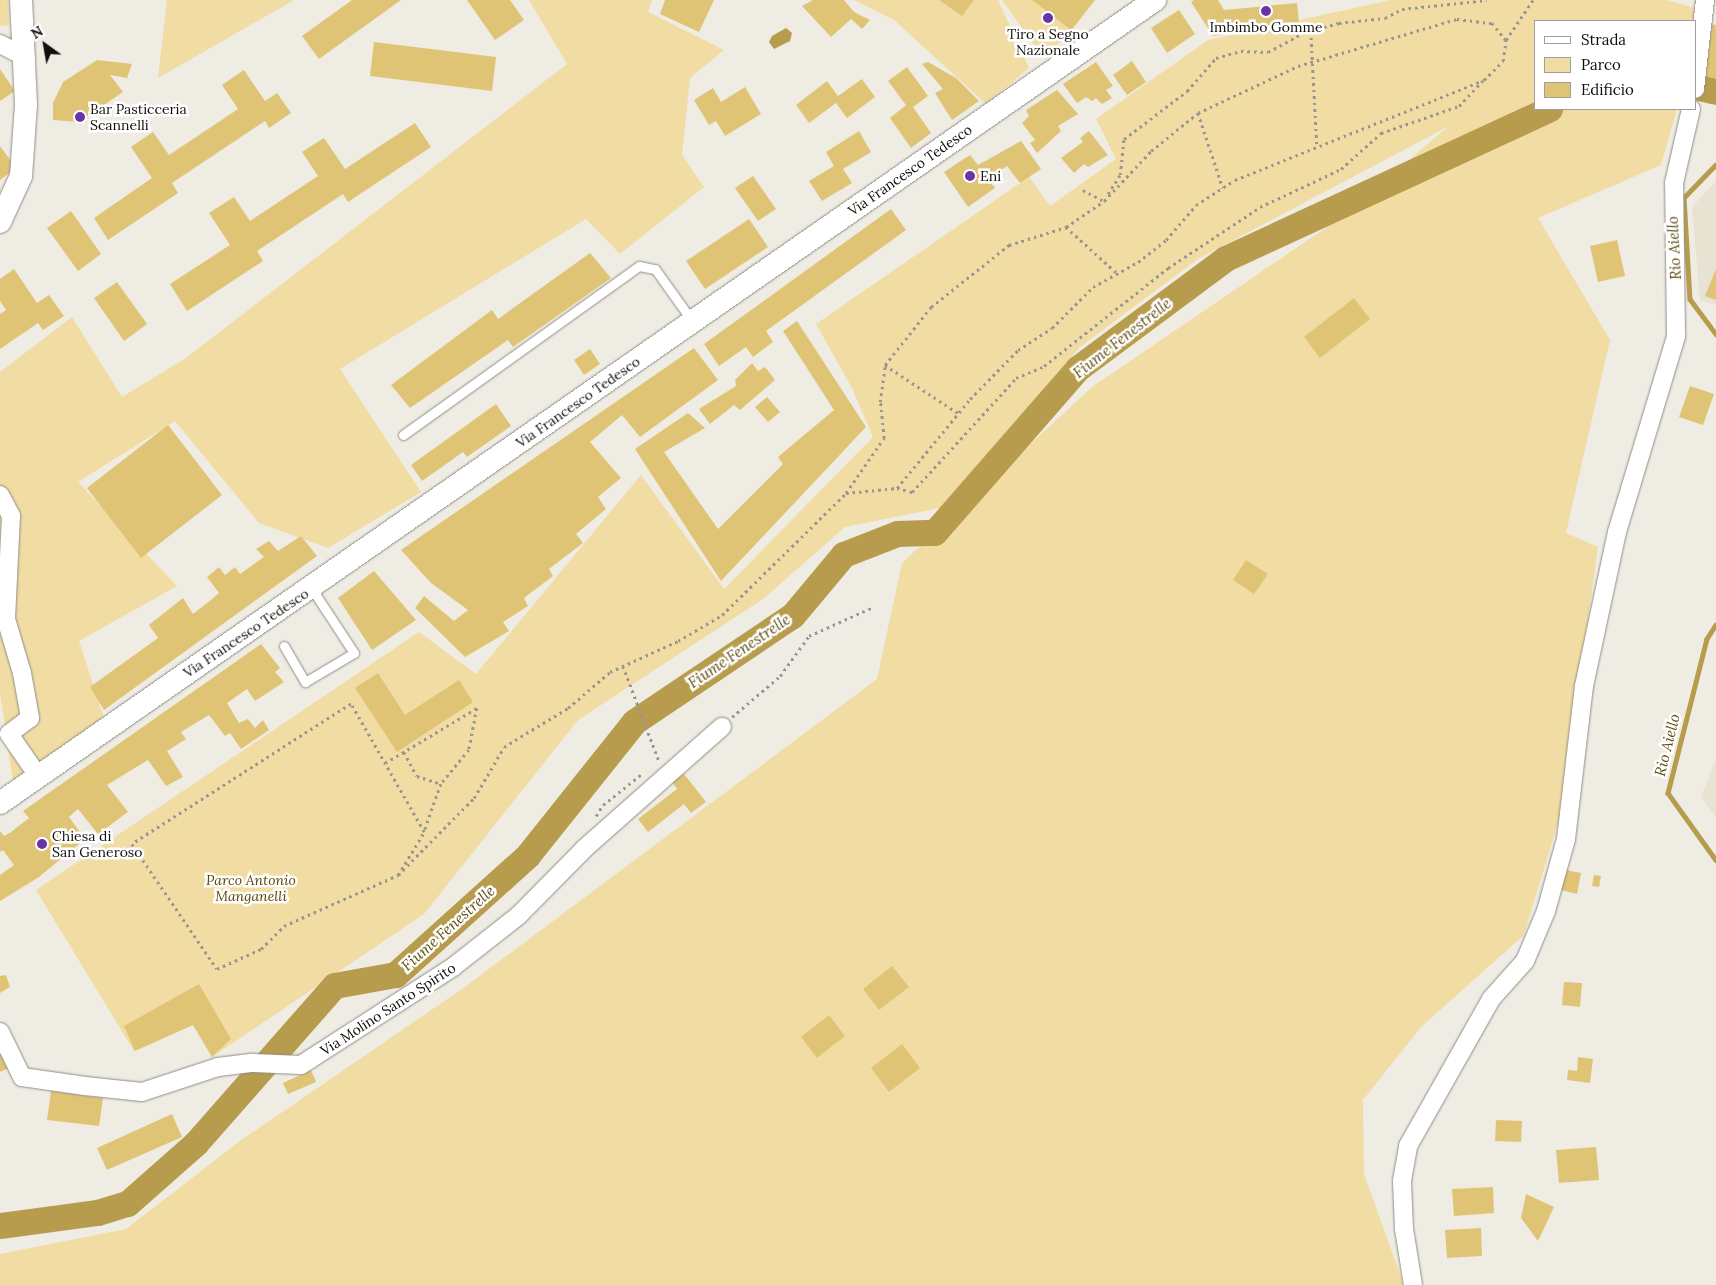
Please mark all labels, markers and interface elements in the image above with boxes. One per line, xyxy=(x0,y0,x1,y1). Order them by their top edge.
marker: Imbimbo Gomme xyxy=(1260,5,1272,17)
marker: Tiro a Segno Nazionale xyxy=(1042,12,1054,24)
place label: Imbimbo Gomme xyxy=(1209,19,1323,35)
north arrow xyxy=(20,20,70,70)
legend xyxy=(1534,20,1696,110)
text: N xyxy=(28,22,46,43)
place label: Tiro a Segno Nazionale xyxy=(1007,26,1089,58)
text: Strada xyxy=(1581,30,1626,49)
text: Parco xyxy=(1581,55,1621,74)
text: Edificio xyxy=(1581,80,1634,99)
place label: Bar Pasticceria Scannelli xyxy=(90,101,187,134)
marker: Bar Pasticceria Scannelli xyxy=(74,111,86,123)
street label: Via Francesco Tedesco xyxy=(845,121,975,219)
place label: Eni xyxy=(980,168,1001,184)
marker: Eni xyxy=(964,170,976,182)
water label: Rio Aiello xyxy=(1663,216,1685,280)
water label: Fiume Fenestrelle xyxy=(1070,294,1174,382)
street label: Via Francesco Tedesco xyxy=(513,353,643,451)
street label: Via Francesco Tedesco xyxy=(180,585,312,681)
water label: Fiume Fenestrelle xyxy=(685,610,793,692)
water label: Rio Aiello xyxy=(1651,712,1683,778)
place label: Chiesa di San Generoso xyxy=(52,828,142,860)
marker: Chiesa di San Generoso xyxy=(36,838,48,850)
park label: Parco Antonio Manganelli xyxy=(206,872,296,904)
water label: Fiume Fenestrelle xyxy=(398,881,498,975)
street label: Via Molino Santo Spirito xyxy=(317,959,459,1059)

